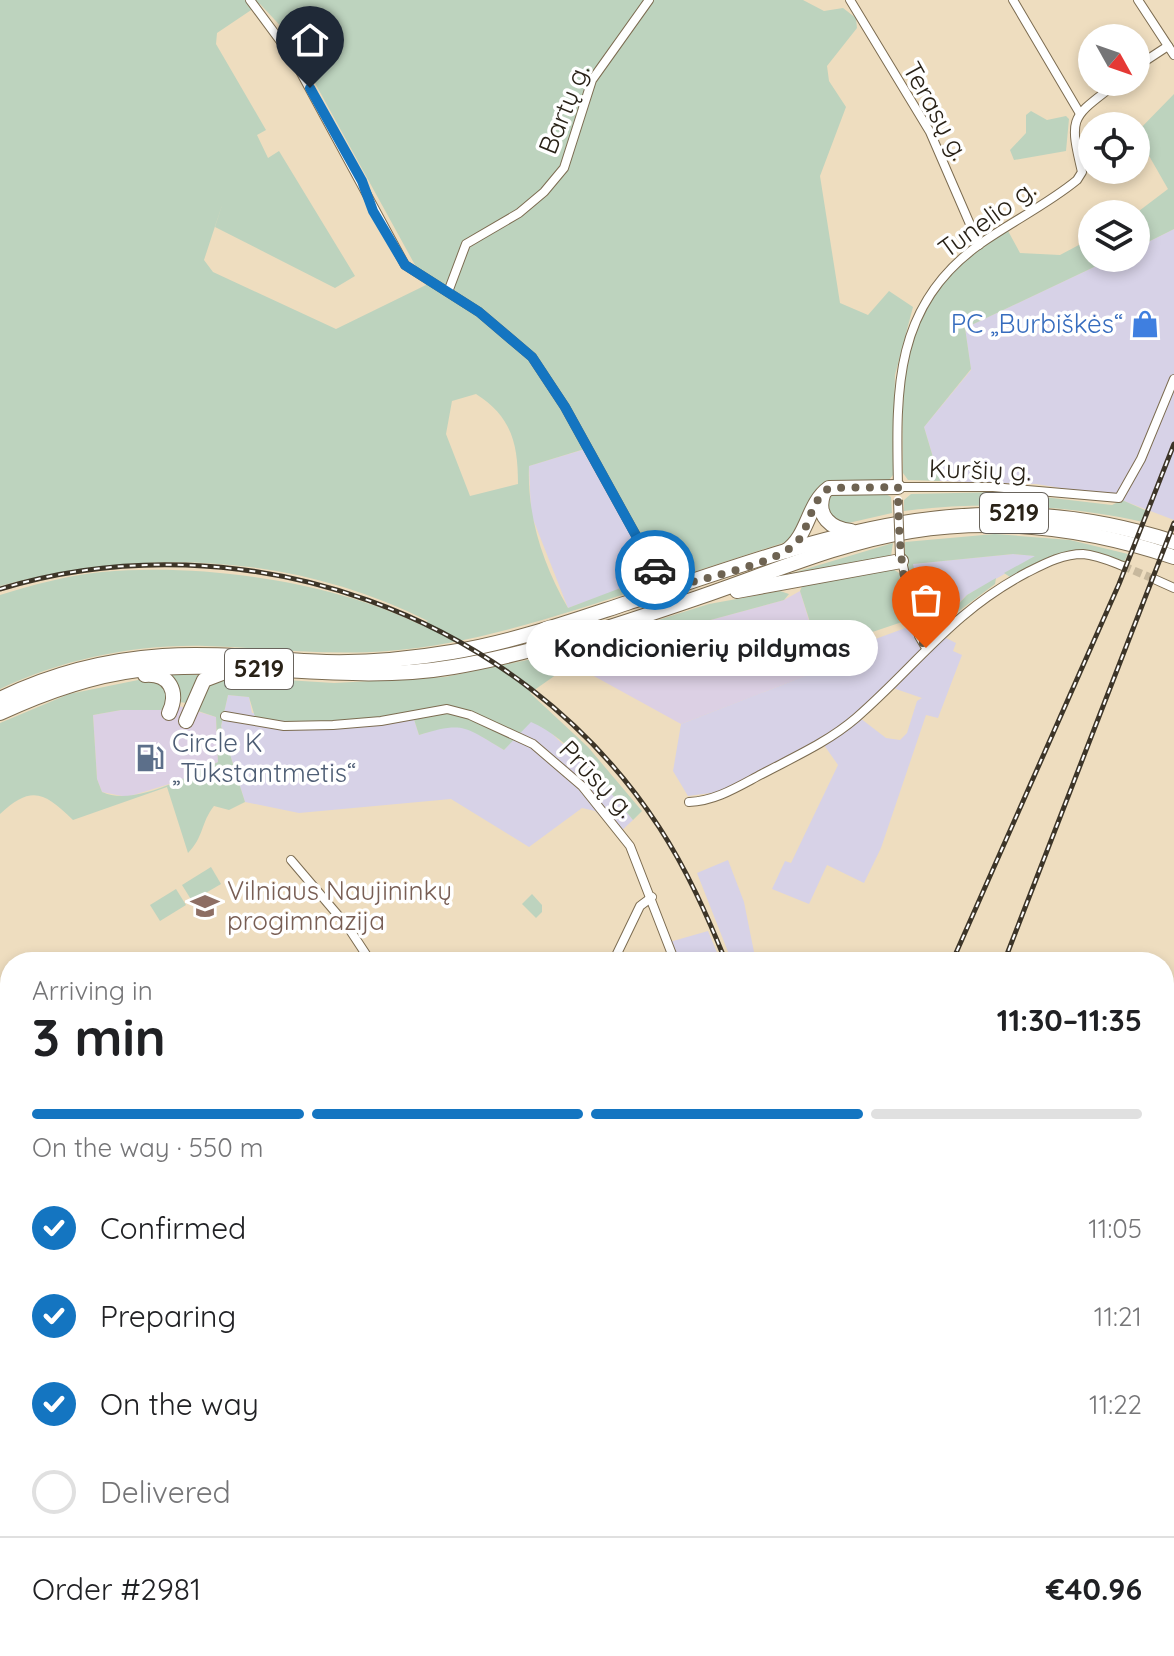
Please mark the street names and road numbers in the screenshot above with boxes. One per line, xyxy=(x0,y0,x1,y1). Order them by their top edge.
street label: Terasų g. xyxy=(896,56,977,166)
street label: Bartų g. xyxy=(531,59,597,159)
street label: Tunelio g. xyxy=(932,172,1042,265)
street label: Kuršių g. xyxy=(928,451,1032,488)
road number: 5219 xyxy=(980,493,1048,533)
road number: 5219 xyxy=(225,649,293,689)
street label: Prūsų g. xyxy=(552,733,642,824)

